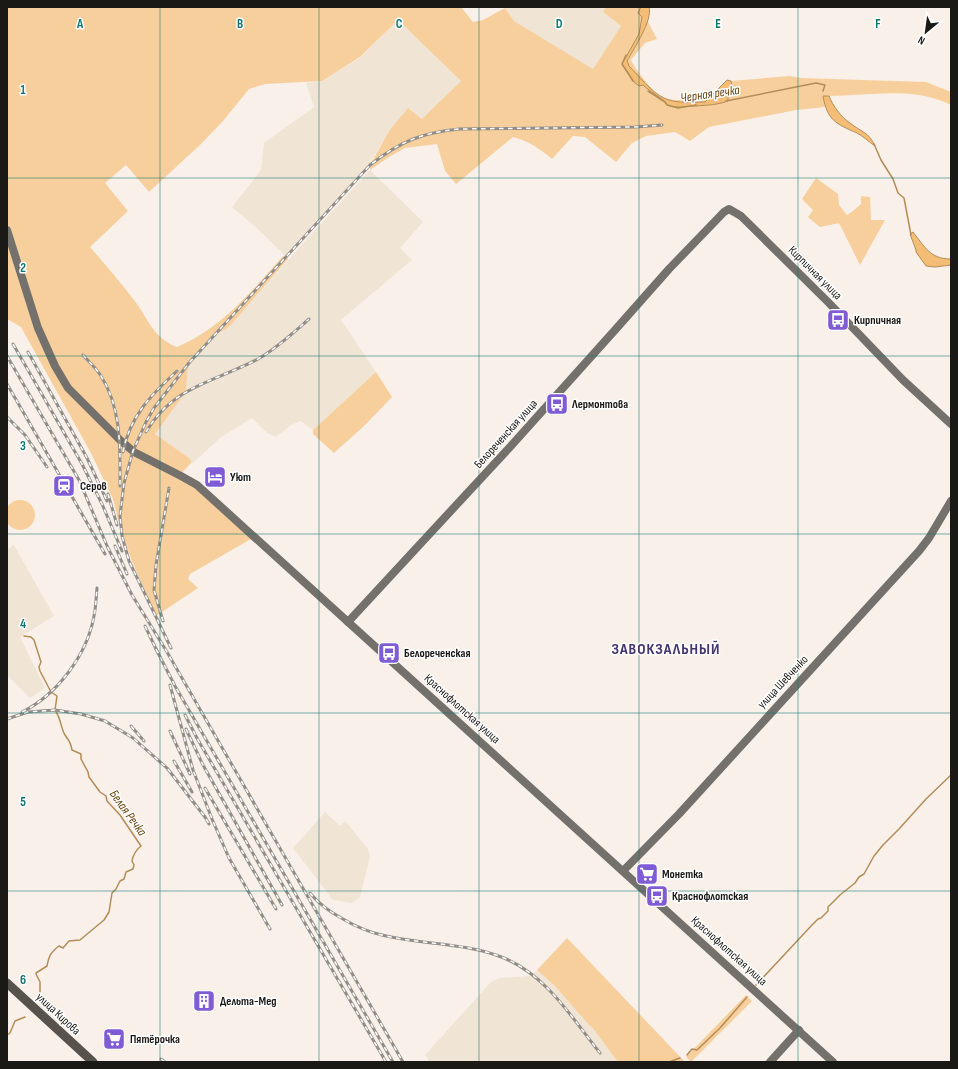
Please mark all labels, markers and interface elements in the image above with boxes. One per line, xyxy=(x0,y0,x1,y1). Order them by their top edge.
north arrow xyxy=(906,12,946,52)
text: A xyxy=(76,16,84,32)
text: B xyxy=(237,16,243,32)
text: C xyxy=(396,16,403,32)
text: D xyxy=(556,16,563,32)
text: E xyxy=(715,16,721,32)
text: F xyxy=(875,16,881,32)
text: N xyxy=(916,33,927,47)
text: 1 xyxy=(20,82,26,98)
water label: Черная речка xyxy=(679,82,741,106)
street label: Кирпичная улица xyxy=(785,243,845,303)
text: 2 xyxy=(20,260,26,276)
bus stop icon: Кирпичная xyxy=(825,307,851,333)
place label: Кирпичная xyxy=(854,313,901,328)
bus stop icon: Лермонтова xyxy=(544,391,570,417)
street label: Белореченская улица xyxy=(471,396,541,472)
place label: Лермонтова xyxy=(571,397,628,412)
text: 3 xyxy=(20,438,26,454)
hotel icon: Уют xyxy=(202,464,228,490)
place label: Уют xyxy=(230,470,251,485)
station icon: Серов xyxy=(51,473,77,499)
place label: Серов xyxy=(80,479,107,494)
text: 4 xyxy=(20,616,26,632)
bus stop icon: Белореченская xyxy=(376,640,402,666)
district label: ЗАВОКЗАЛЬНЫЙ xyxy=(611,640,721,659)
place label: Белореченская xyxy=(404,646,470,661)
street label: улица Шевченко xyxy=(755,652,811,712)
street label: Краснофлотская улица xyxy=(421,671,503,747)
water label: Белая Речка xyxy=(106,787,150,840)
text: 5 xyxy=(20,794,26,810)
supermarket icon: Монетка xyxy=(634,861,660,887)
place label: Монетка xyxy=(662,867,703,882)
bus stop icon: Краснофлотская xyxy=(644,883,670,909)
place label: Краснофлотская xyxy=(672,889,748,904)
street label: Краснофлотская улица xyxy=(688,913,770,989)
text: 6 xyxy=(20,972,26,988)
building icon: Дельта-Мед xyxy=(191,988,217,1014)
street label: улица Кирова xyxy=(33,990,84,1039)
place label: Дельта-Мед xyxy=(220,994,276,1009)
supermarket icon: Пятёрочка xyxy=(101,1026,127,1052)
place label: Пятёрочка xyxy=(130,1032,180,1047)

